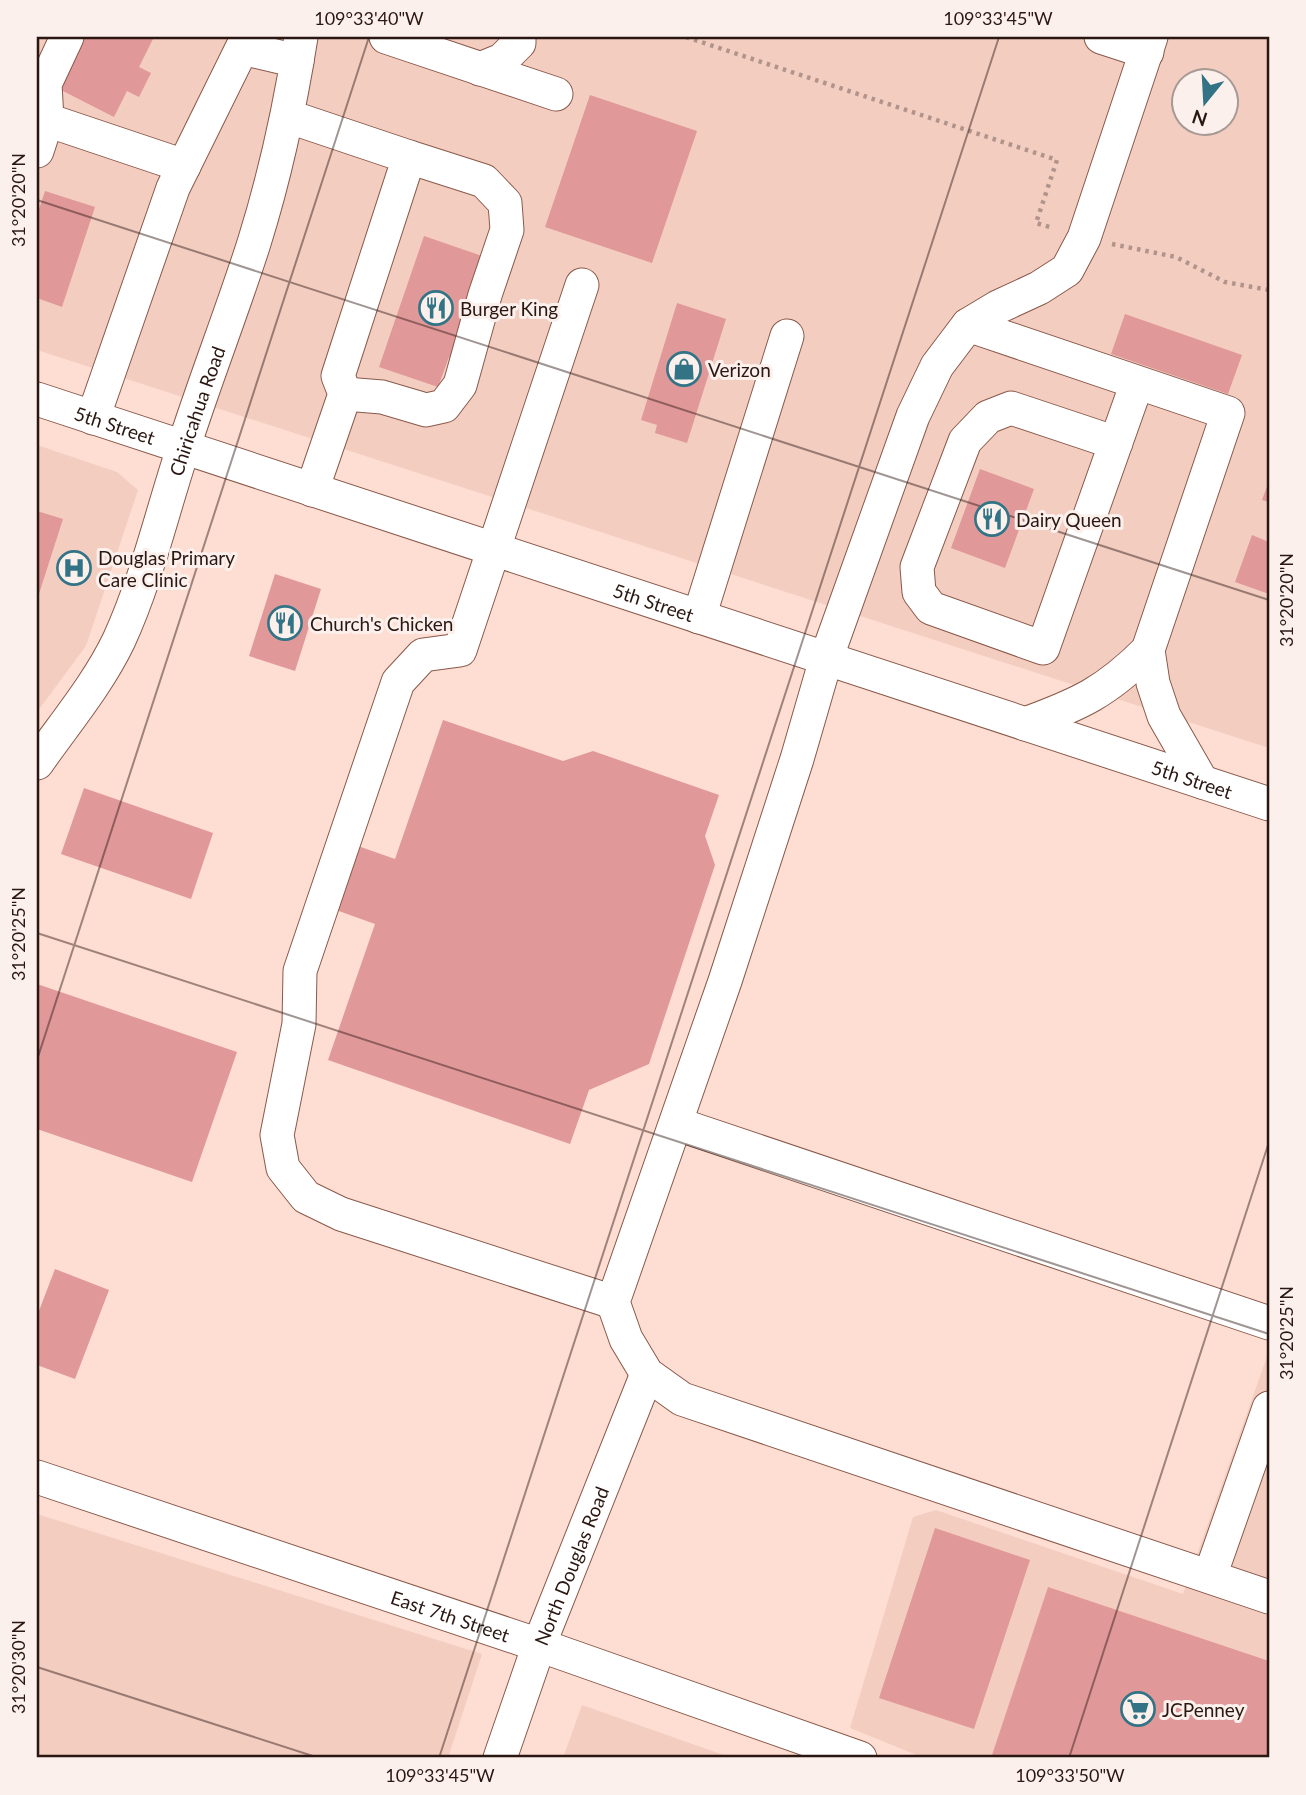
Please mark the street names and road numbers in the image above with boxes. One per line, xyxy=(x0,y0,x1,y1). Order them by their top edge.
street label: Chiricahua Road xyxy=(164,343,229,478)
street label: 5th Street xyxy=(72,401,158,449)
street label: 5th Street xyxy=(610,578,697,626)
street label: 5th Street xyxy=(1149,755,1236,803)
street label: North Douglas Road xyxy=(529,1483,613,1648)
street label: East 7th Street xyxy=(388,1585,513,1646)

